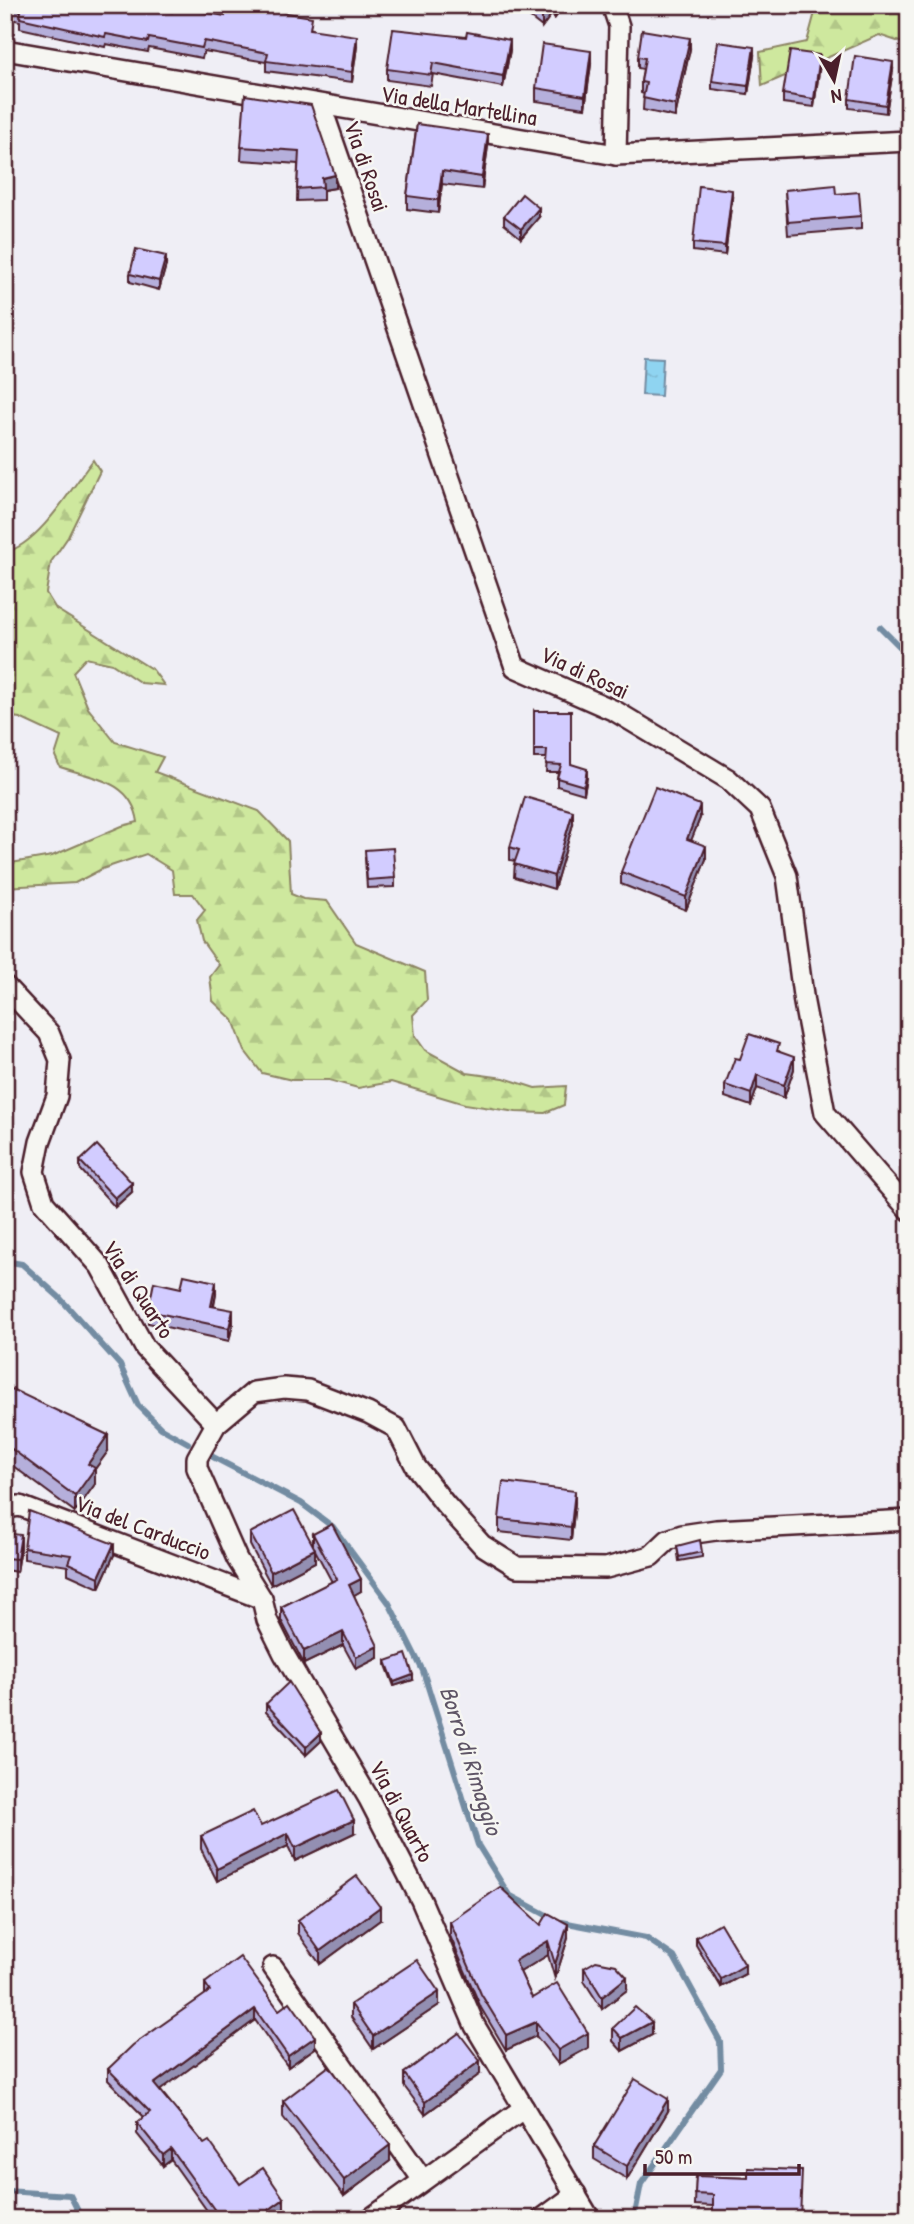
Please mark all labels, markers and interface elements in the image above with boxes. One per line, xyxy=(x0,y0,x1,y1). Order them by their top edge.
north arrow xyxy=(799,46,869,116)
street label: Via della Martellina xyxy=(379,77,539,133)
text: N xyxy=(830,83,844,110)
street label: Via di Rosai xyxy=(337,116,397,216)
street label: Via di Rosai xyxy=(536,638,634,706)
street label: Via di Quarto xyxy=(96,1234,182,1344)
street label: Via del Carduccio xyxy=(71,1487,215,1567)
water label: Borro di Rimaggio xyxy=(432,1682,512,1841)
street label: Via di Quarto xyxy=(362,1755,442,1867)
scale bar xyxy=(645,2133,799,2177)
text: 50 m xyxy=(655,2142,692,2171)

